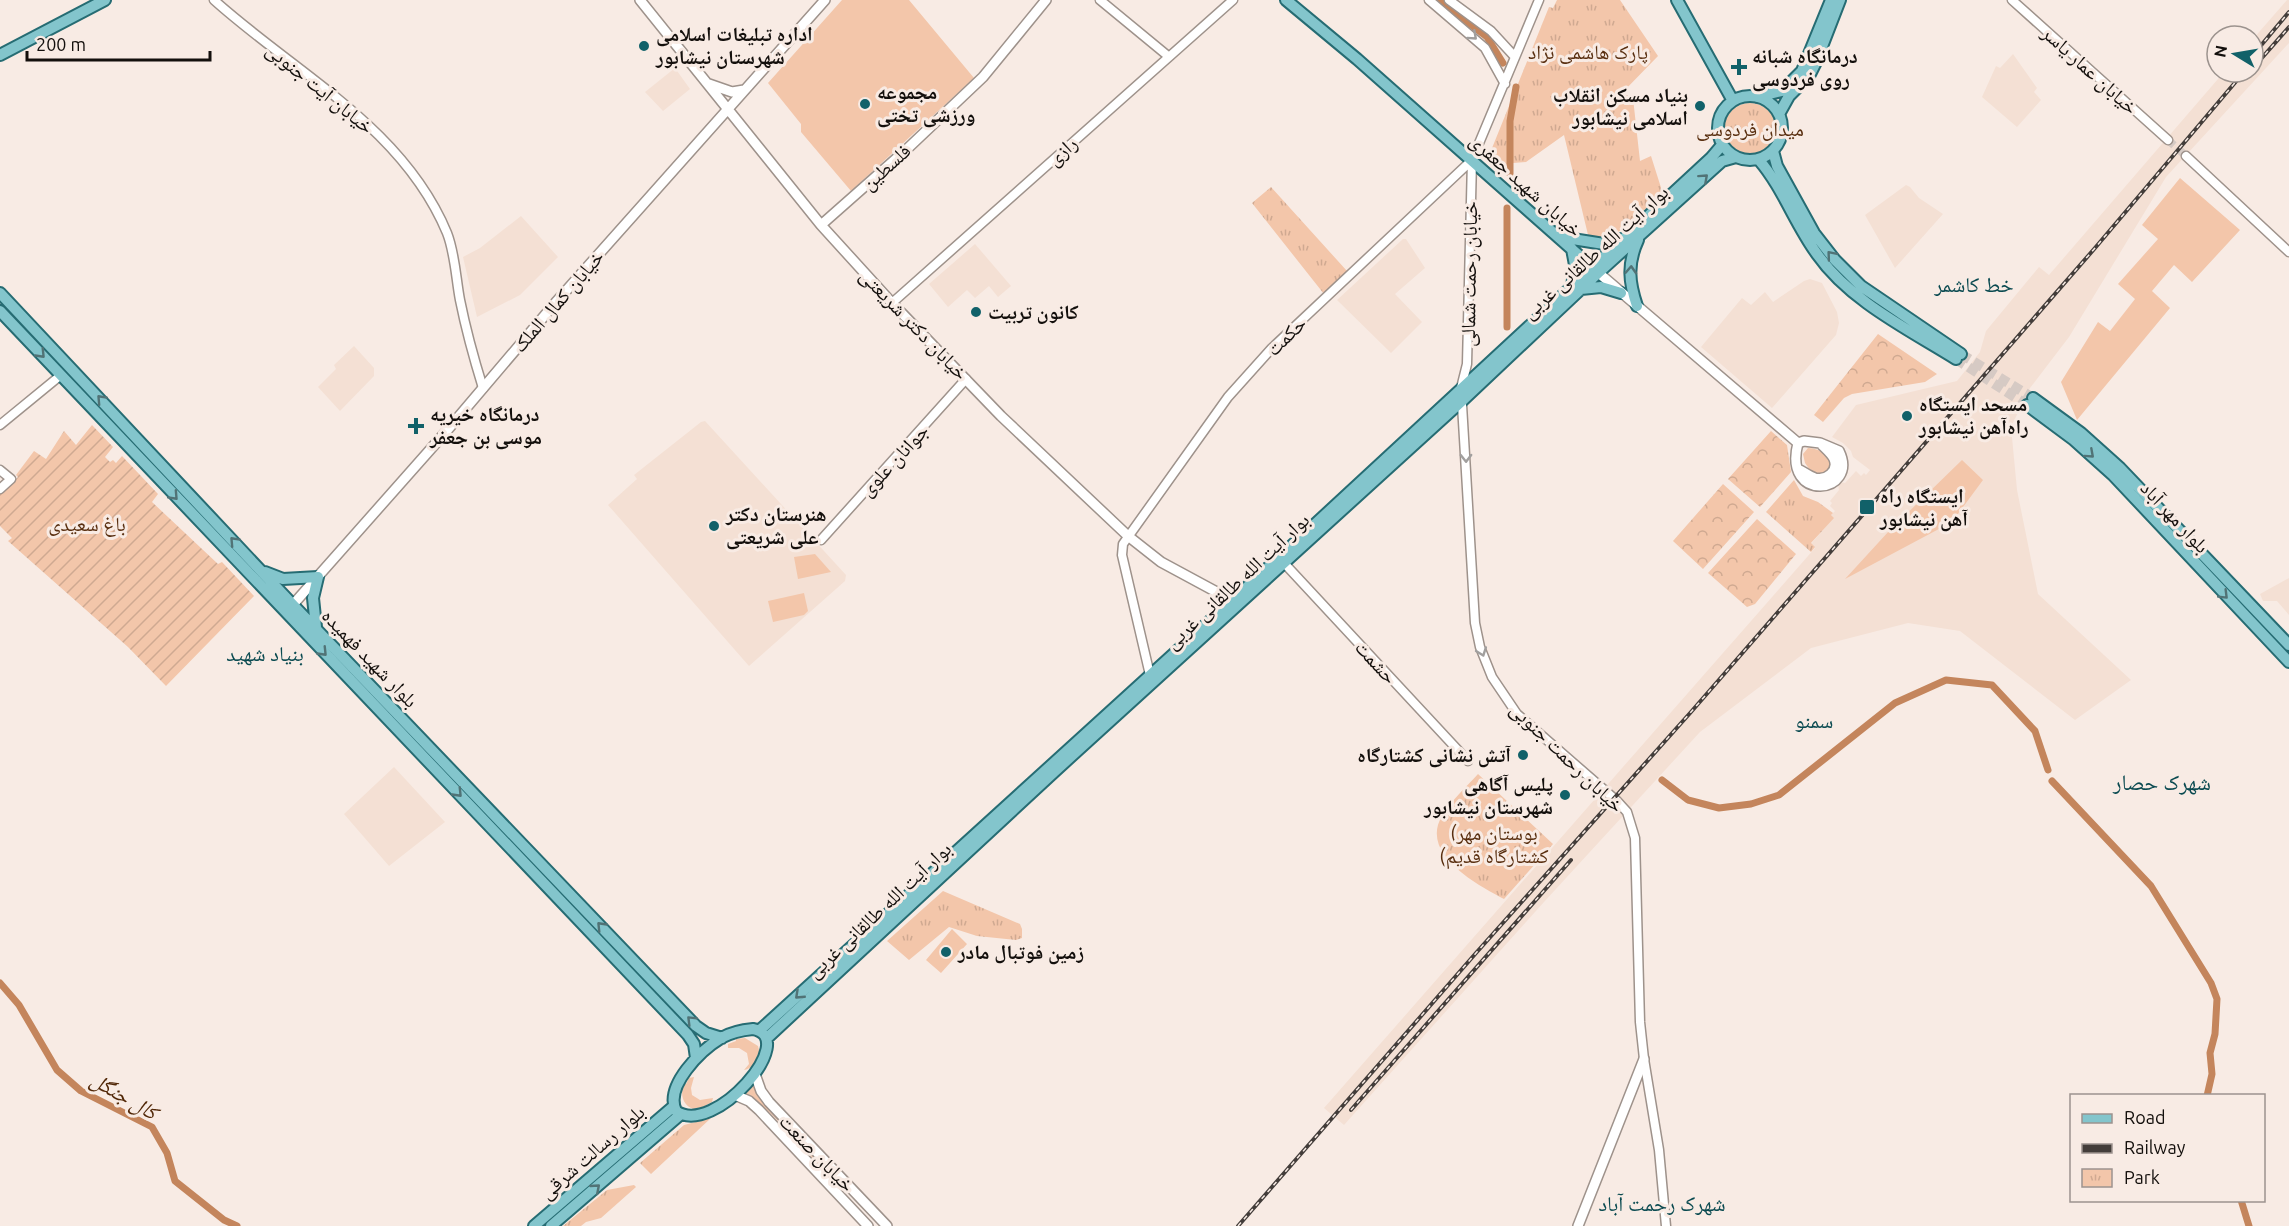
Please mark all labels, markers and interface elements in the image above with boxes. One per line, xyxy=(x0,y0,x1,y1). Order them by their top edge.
street label: خیابان عمار یاسر xyxy=(2036,20,2143,119)
place label: اداره تبلیغات اسلامی شهرستان نیشابور xyxy=(655,22,813,69)
scale bar xyxy=(27,24,210,62)
north arrow xyxy=(2205,24,2265,84)
one-way arrow xyxy=(1466,29,1477,40)
text: 200 m xyxy=(36,34,86,54)
street label: خیابان آیت جنوبی xyxy=(261,37,379,139)
marker: اداره تبلیغات اسلامی شهرستان نیشابور xyxy=(637,39,651,53)
park label: پارک هاشمی نژاد xyxy=(1528,40,1648,64)
place label: درمانگاه شبانه روی فردوسی xyxy=(1752,44,1858,92)
text: N xyxy=(2210,44,2230,59)
marker: درمانگاه شبانه روی فردوسی xyxy=(1730,58,1748,76)
place label: مجموعه ورزشی تختی xyxy=(877,80,976,128)
place label: بنیاد مسکن انقلاب اسلامی نیشابور xyxy=(1553,83,1688,131)
marker: مجموعه ورزشی تختی xyxy=(858,97,872,111)
marker: بنیاد مسکن انقلاب اسلامی نیشابور xyxy=(1693,99,1707,113)
park label: میدان فردوسی xyxy=(1696,117,1804,141)
street label: خیابان شهید جعفری xyxy=(1465,128,1587,242)
street label: رازی xyxy=(1042,131,1082,171)
street label: فلسطین xyxy=(856,139,916,195)
one-way arrow xyxy=(1698,174,1708,185)
street label: بوار آیت الله طالقانی غربی xyxy=(1517,180,1673,324)
street label: خیابان رحمت شمالی xyxy=(1456,201,1482,347)
street label: خیابان کمال الملک xyxy=(507,245,609,357)
one-way arrow xyxy=(1827,251,1838,262)
street label: خیابان دکتر شریعتی xyxy=(855,263,973,385)
one-way arrow xyxy=(1624,266,1637,275)
district label: خط کاشمر xyxy=(1933,272,2014,296)
place label: کانون تربیت xyxy=(988,300,1079,324)
marker: کانون تربیت xyxy=(969,305,983,319)
street label: حکمت xyxy=(1261,311,1311,360)
one-way arrow xyxy=(33,346,44,357)
place label: مسحد ایستگاه راه‌آهن نیشابور xyxy=(1918,392,2029,440)
one-way arrow xyxy=(97,395,108,406)
place label: درمانگاه خیریه موسی بن جعفر xyxy=(429,402,542,450)
marker: مسحد ایستگاه راه‌آهن نیشابور xyxy=(1900,409,1914,423)
marker: درمانگاه خیریه موسی بن جعفر xyxy=(407,417,425,435)
street label: جوانان علوی xyxy=(854,419,934,501)
one-way arrow xyxy=(2083,447,2093,458)
one-way arrow xyxy=(1460,454,1472,463)
street label: بلوار مهر آباد xyxy=(2136,476,2214,558)
place label: ایستگاه راه‌ آهن نیشابور xyxy=(1879,484,1968,532)
one-way arrow xyxy=(167,489,178,499)
marker: ایستگاه راه‌ آهن نیشابور xyxy=(1858,498,1876,516)
place label: هنرستان دکتر علی شریعتی xyxy=(725,502,827,550)
street label: بوار آیت الله طالقانی غربی xyxy=(1160,508,1314,654)
park label: باغ سعیدی xyxy=(48,512,126,537)
marker: هنرستان دکتر علی شریعتی xyxy=(707,519,721,533)
one-way arrow xyxy=(231,538,242,549)
one-way arrow xyxy=(2217,587,2228,598)
street label: بلوار شهید فهمیده xyxy=(317,604,423,712)
street label: حشمت xyxy=(1351,635,1402,688)
district label: بنیاد شهید xyxy=(226,641,304,666)
one-way arrow xyxy=(316,644,327,655)
one-way arrow xyxy=(1475,646,1488,657)
street label: خیابان رحمت جنوبی xyxy=(1505,697,1629,817)
district label: سمنو xyxy=(1795,708,1833,732)
place label: آتش نشانی کشتارگاه xyxy=(1357,743,1511,768)
marker: آتش نشانی کشتارگاه xyxy=(1516,748,1530,762)
district label: شهرک حصار xyxy=(2112,769,2211,795)
place label: پلیس آگاهی شهرستان نیشابور xyxy=(1423,772,1553,819)
one-way arrow xyxy=(450,786,461,797)
marker: پلیس آگاهی شهرستان نیشابور xyxy=(1558,788,1572,802)
park label: (بوستان مهر (کشتارگاه قدیم xyxy=(1439,821,1549,870)
street label: بوار آیت الله طالقانی غربی xyxy=(802,837,956,983)
one-way arrow xyxy=(597,922,608,933)
place label: زمین فوتبال مادر xyxy=(957,940,1084,965)
marker: زمین فوتبال مادر xyxy=(939,945,953,959)
one-way arrow xyxy=(795,987,806,998)
one-way arrow xyxy=(688,1017,699,1028)
water label: کال جنگل xyxy=(86,1066,165,1127)
legend xyxy=(2070,1094,2265,1202)
street label: بلوار رسالت شرقی xyxy=(535,1100,649,1204)
text: Road xyxy=(2124,1107,2166,1127)
street label: خیابان صنعت xyxy=(774,1109,860,1197)
text: Railway xyxy=(2124,1137,2186,1157)
text: Park xyxy=(2124,1167,2160,1187)
one-way arrow xyxy=(589,1184,600,1195)
district label: شهرک رحمت آباد xyxy=(1598,1191,1726,1216)

